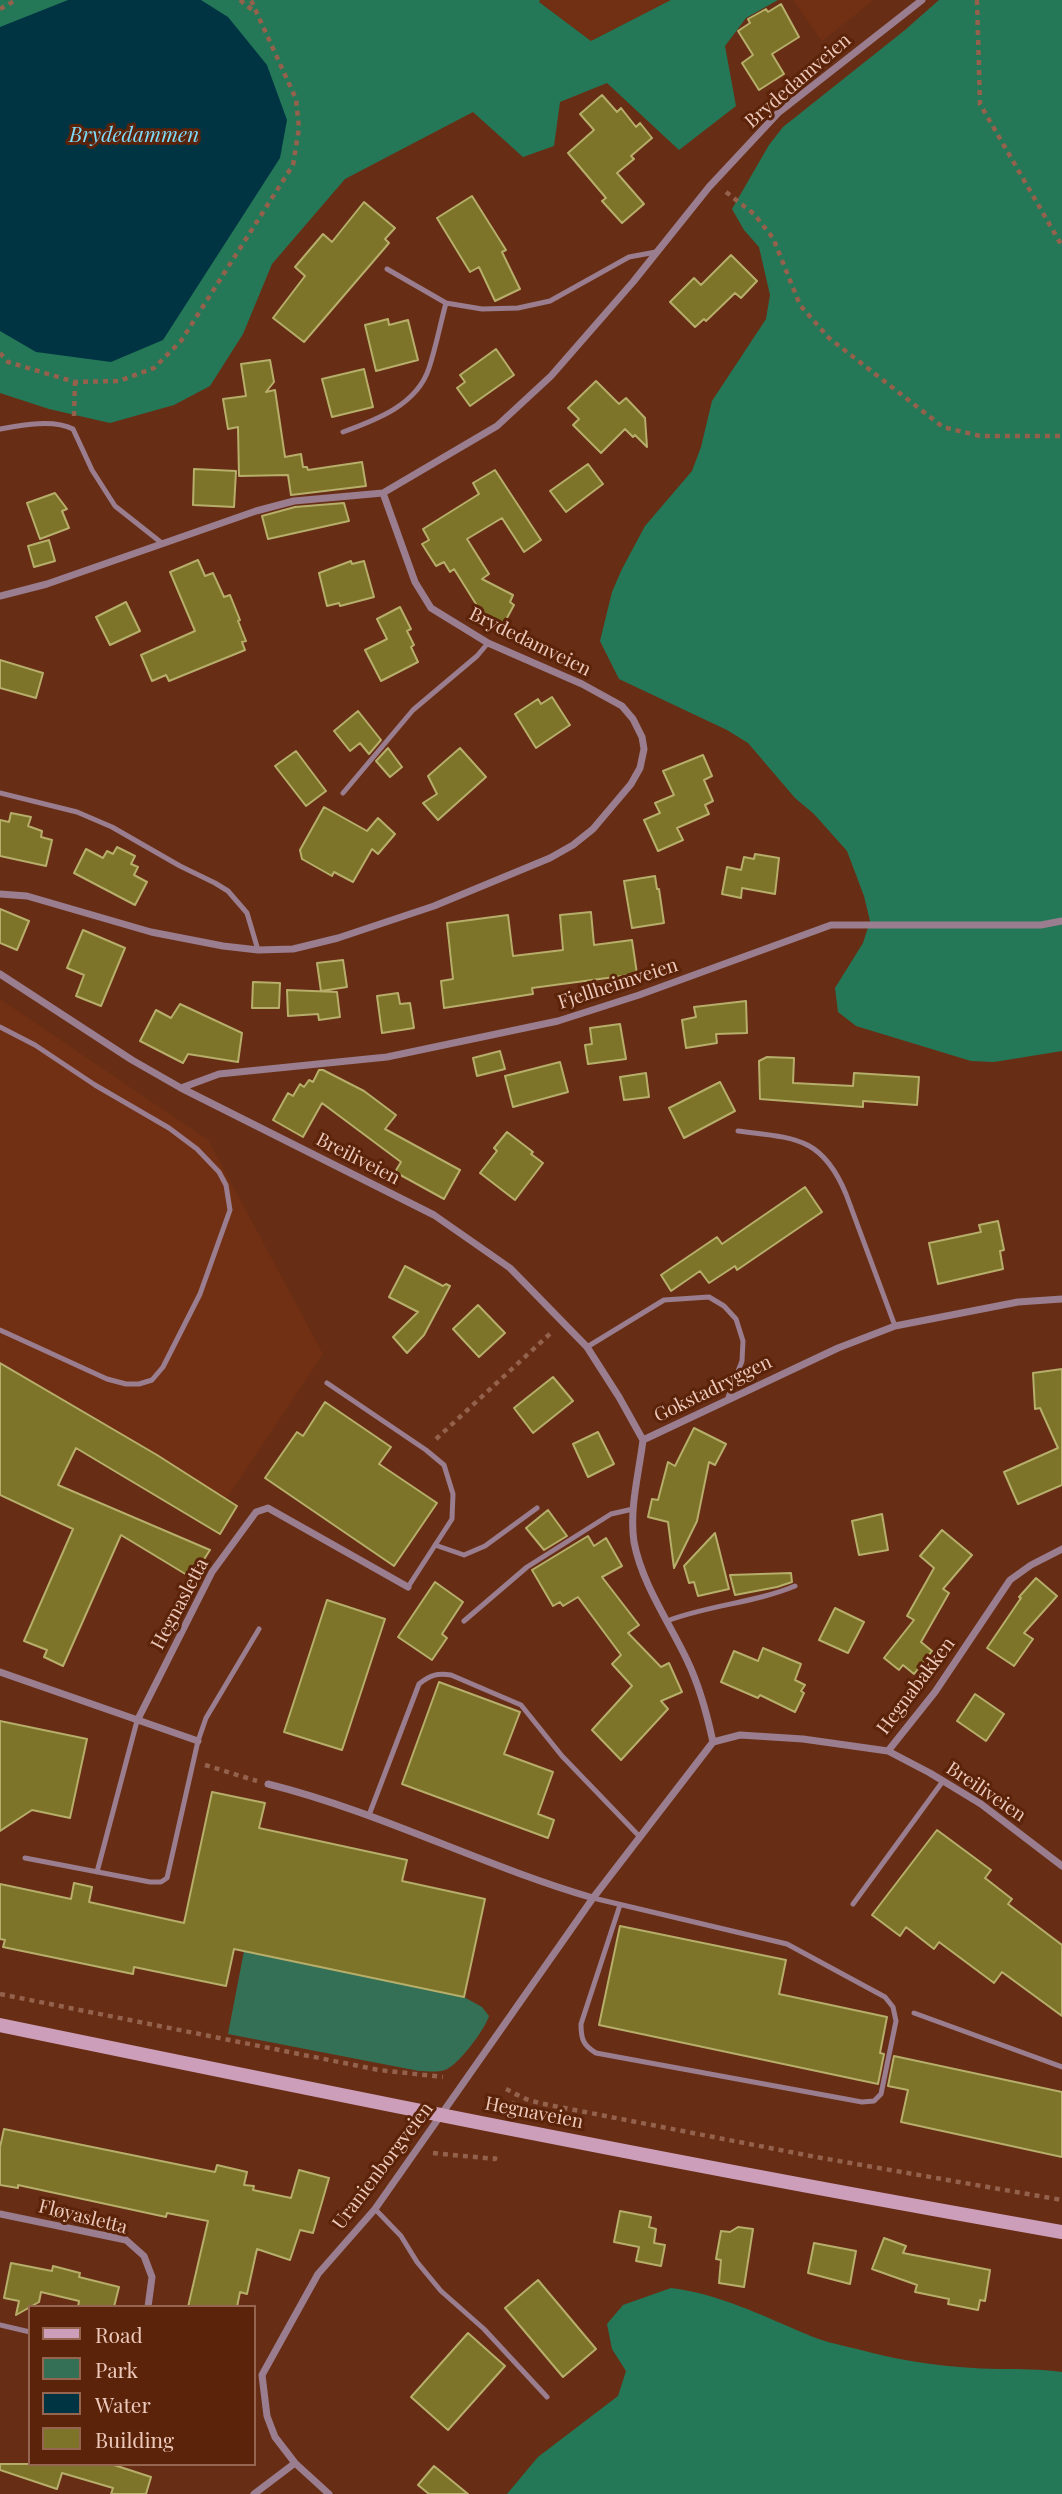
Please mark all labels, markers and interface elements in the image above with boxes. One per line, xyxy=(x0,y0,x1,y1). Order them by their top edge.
street label: Brydedamveien xyxy=(740,29,856,133)
water label: Brydedammen xyxy=(69,122,199,148)
street label: Brydedamveien xyxy=(465,603,595,681)
street label: Fjellheimveien xyxy=(555,954,681,1014)
street label: Breiliveien xyxy=(312,1128,404,1190)
street label: Gokstadryggen xyxy=(650,1351,776,1427)
street label: Hegnasletta xyxy=(146,1555,214,1653)
street label: Hegnabakken xyxy=(872,1633,960,1739)
street label: Breiliveien xyxy=(942,1757,1030,1827)
street label: Hegnaveien xyxy=(483,2092,585,2134)
street label: Uranienborgveien xyxy=(328,2098,438,2234)
street label: Fløyasletta xyxy=(36,2195,130,2239)
legend xyxy=(28,2305,256,2466)
text: Road xyxy=(95,2320,143,2348)
text: Park xyxy=(95,2355,138,2383)
text: Water xyxy=(95,2390,151,2418)
text: Building xyxy=(95,2425,174,2453)

